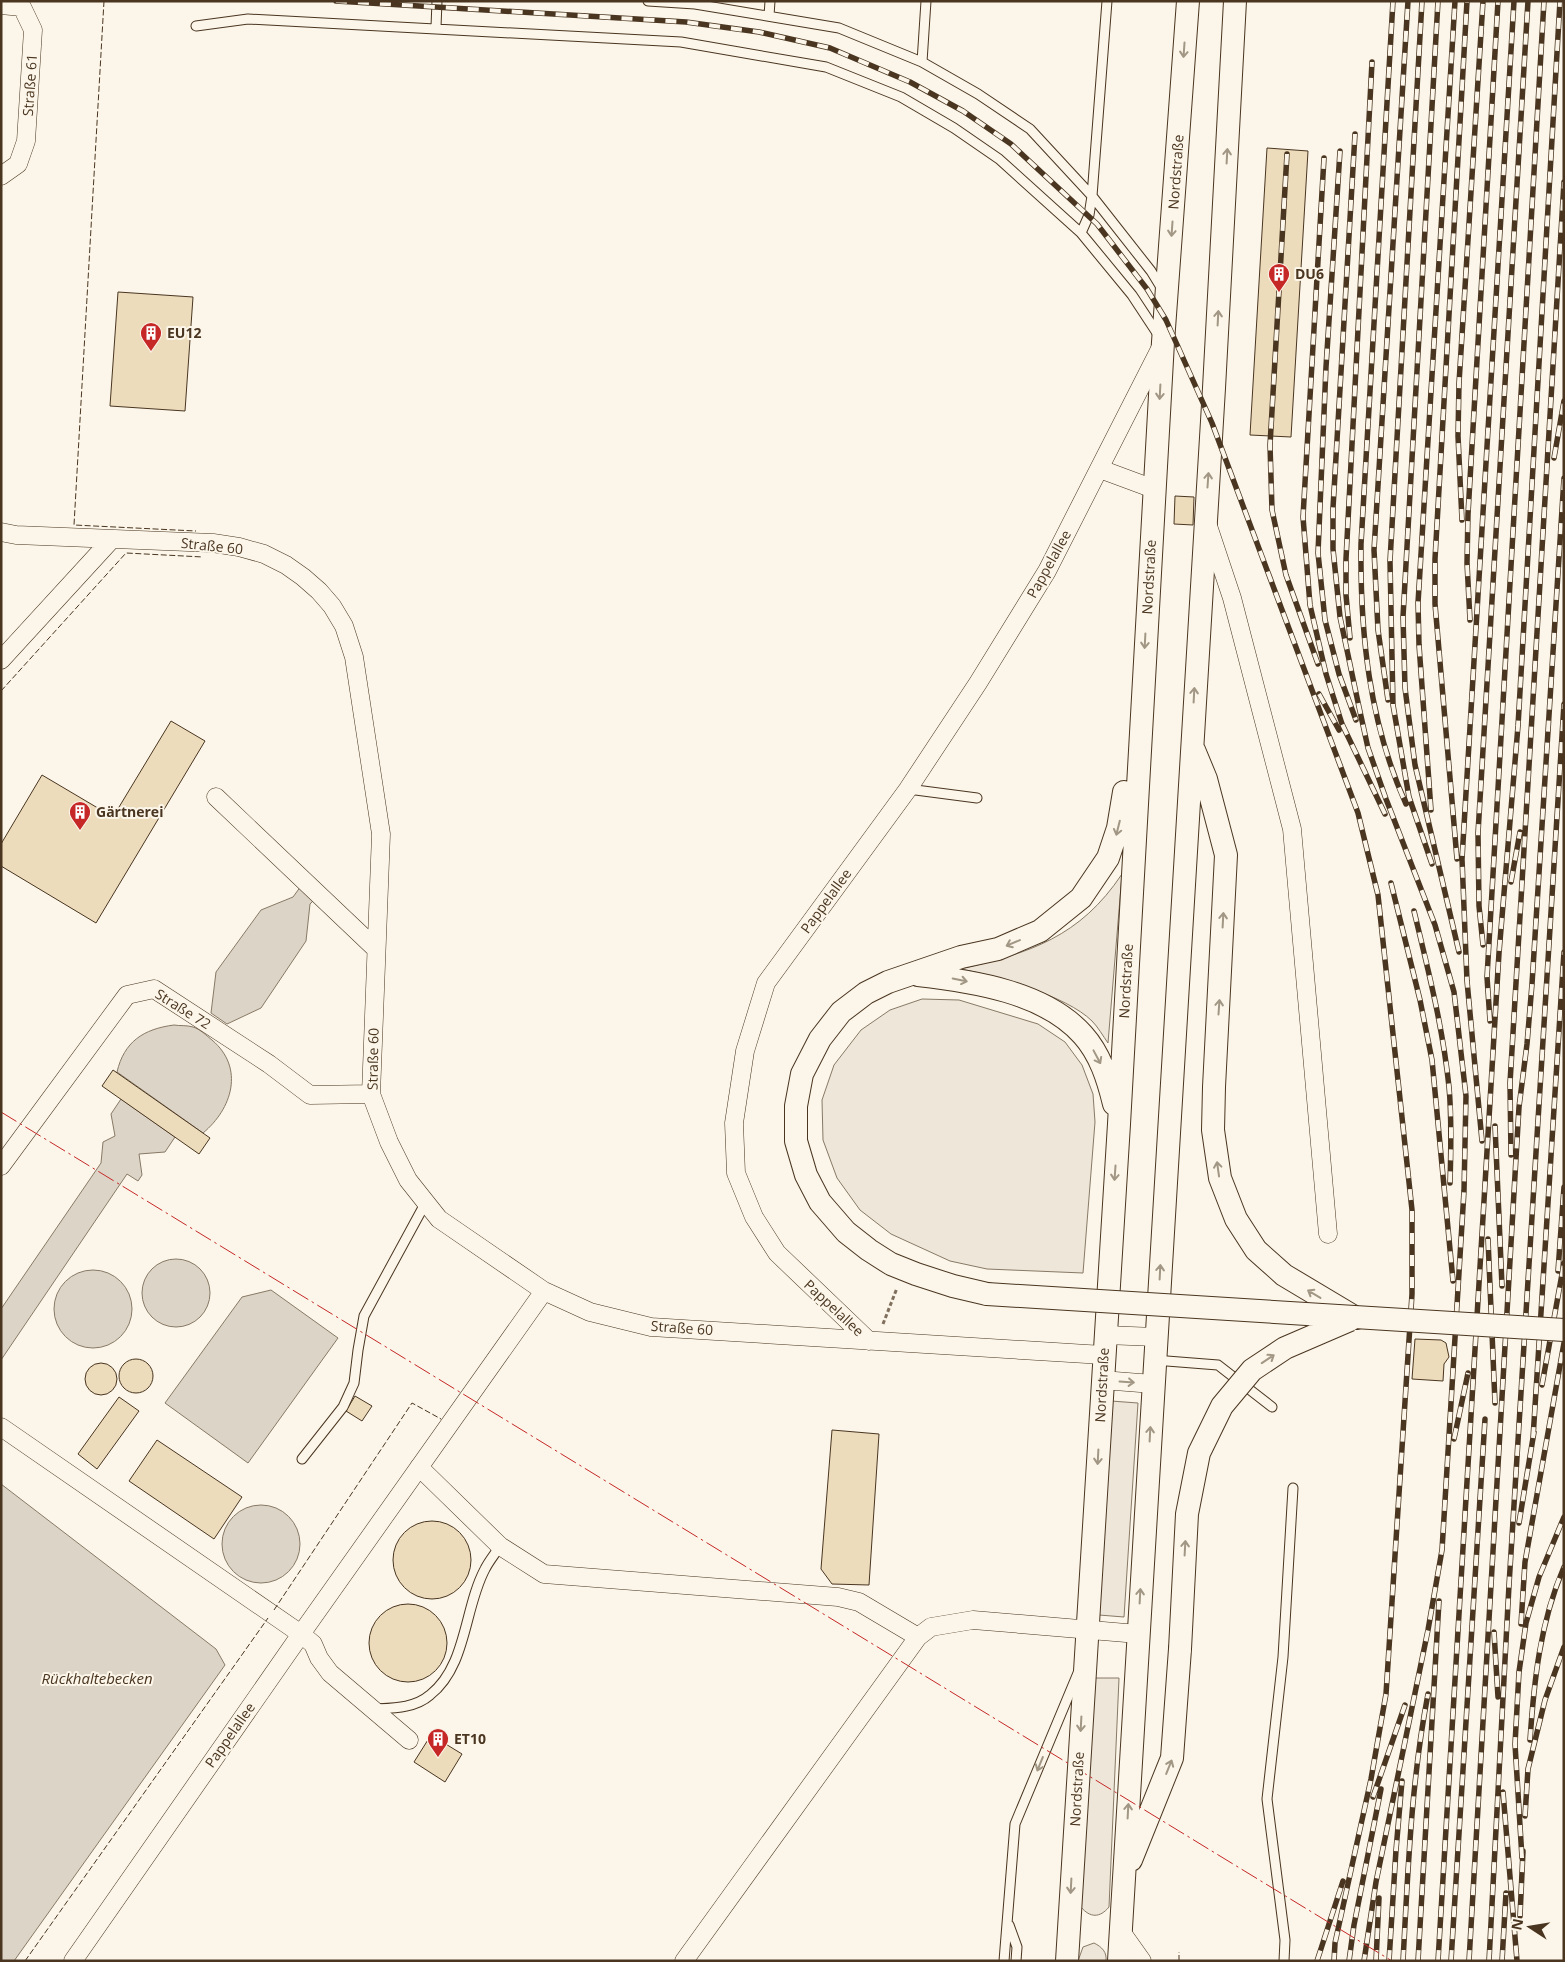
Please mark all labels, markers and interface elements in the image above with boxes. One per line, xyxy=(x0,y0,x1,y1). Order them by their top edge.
one-way arrow xyxy=(1180,42,1189,58)
street label: Straße 61 xyxy=(18,53,41,117)
street label: Nordstraße xyxy=(1163,134,1188,210)
one-way arrow xyxy=(1222,148,1231,164)
one-way arrow xyxy=(1167,221,1176,237)
building icon: DU6 xyxy=(1267,262,1291,293)
place label: DU6 xyxy=(1295,264,1324,283)
one-way arrow xyxy=(1213,310,1222,326)
building icon: EU12 xyxy=(139,321,163,352)
place label: EU12 xyxy=(167,323,201,342)
one-way arrow xyxy=(1156,383,1165,399)
one-way arrow xyxy=(1203,473,1213,489)
street label: Pappelallee xyxy=(1022,526,1075,601)
street label: Straße 60 xyxy=(180,533,244,558)
street label: Nordstraße xyxy=(1137,539,1160,615)
one-way arrow xyxy=(1141,633,1150,649)
one-way arrow xyxy=(1190,687,1199,703)
building icon: Gärtnerei xyxy=(68,800,92,831)
place label: Gärtnerei xyxy=(96,802,163,821)
one-way arrow xyxy=(1112,819,1122,835)
street label: Pappelallee xyxy=(796,865,855,937)
one-way arrow xyxy=(1219,912,1228,928)
one-way arrow xyxy=(1006,938,1021,948)
street label: Nordstraße xyxy=(1114,943,1137,1019)
one-way arrow xyxy=(952,976,968,986)
street label: Straße 72 xyxy=(152,984,215,1033)
one-way arrow xyxy=(1214,999,1223,1015)
street label: Straße 60 xyxy=(362,1028,383,1090)
one-way arrow xyxy=(1092,1049,1102,1064)
one-way arrow xyxy=(1213,1161,1223,1177)
one-way arrow xyxy=(1111,1164,1120,1180)
one-way arrow xyxy=(1155,1264,1164,1280)
street label: Pappelallee xyxy=(800,1275,868,1340)
one-way arrow xyxy=(1307,1288,1321,1298)
street label: Straße 60 xyxy=(650,1316,714,1339)
street label: Nordstraße xyxy=(1090,1347,1113,1423)
one-way arrow xyxy=(1261,1354,1275,1364)
one-way arrow xyxy=(1119,1377,1135,1386)
one-way arrow xyxy=(1145,1426,1154,1442)
one-way arrow xyxy=(1093,1449,1102,1465)
one-way arrow xyxy=(1181,1540,1190,1556)
one-way arrow xyxy=(1136,1589,1145,1605)
water label: Rückhaltebecken xyxy=(41,1668,153,1688)
street label: Pappelallee xyxy=(200,1698,259,1771)
one-way arrow xyxy=(1077,1716,1086,1732)
building icon: ET10 xyxy=(426,1727,450,1758)
place label: ET10 xyxy=(454,1729,486,1748)
street label: Nordstraße xyxy=(1065,1751,1088,1827)
one-way arrow xyxy=(1035,1756,1044,1771)
one-way arrow xyxy=(1165,1760,1174,1775)
one-way arrow xyxy=(1123,1803,1132,1819)
one-way arrow xyxy=(1067,1878,1076,1894)
north arrow xyxy=(1505,1902,1555,1952)
text: N xyxy=(1506,1917,1527,1932)

